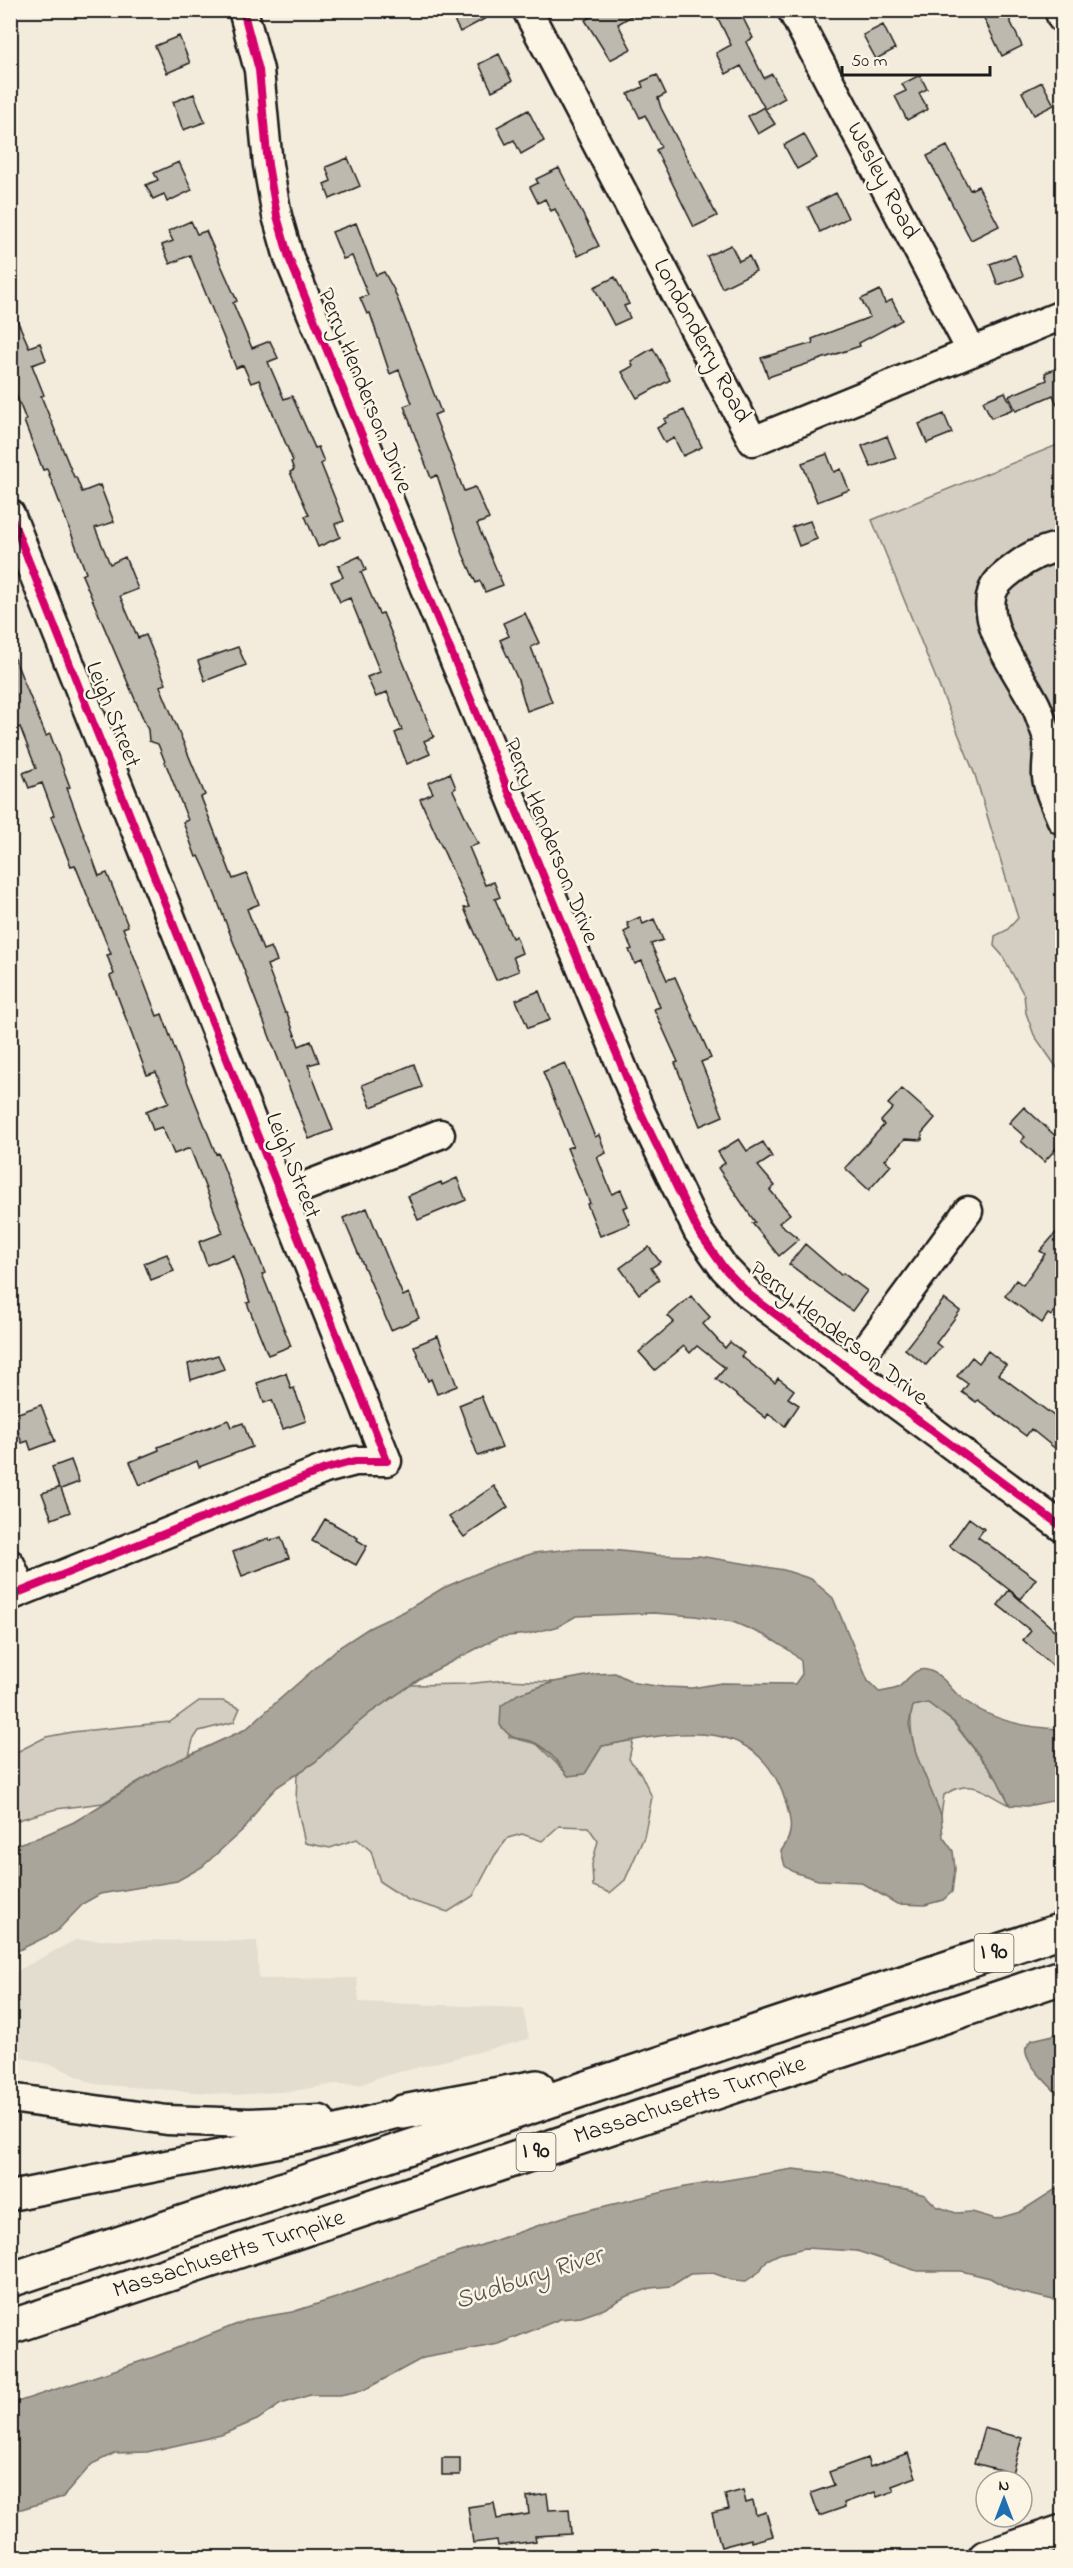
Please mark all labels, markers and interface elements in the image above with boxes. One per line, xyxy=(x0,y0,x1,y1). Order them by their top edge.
scale bar xyxy=(842,39,990,77)
text: 50 m xyxy=(851,49,888,75)
street label: Wesley Road xyxy=(836,116,928,247)
street label: Londonderry Road xyxy=(642,253,759,430)
street label: Perry Henderson Drive xyxy=(306,283,421,499)
street label: Leigh Street xyxy=(75,657,149,773)
street label: Perry Henderson Drive xyxy=(492,733,607,949)
street label: Leigh Street xyxy=(255,1108,329,1224)
street label: Perry Henderson Drive xyxy=(741,1253,935,1416)
road number: I 90 xyxy=(974,1934,1014,1972)
street label: Massachusetts Turnpike xyxy=(570,2047,811,2155)
road number: I 90 xyxy=(516,2133,556,2171)
street label: Massachusetts Turnpike xyxy=(109,2201,350,2309)
water label: Sudbury River xyxy=(450,2236,611,2321)
north arrow xyxy=(974,2469,1034,2529)
text: N xyxy=(999,2474,1010,2498)

